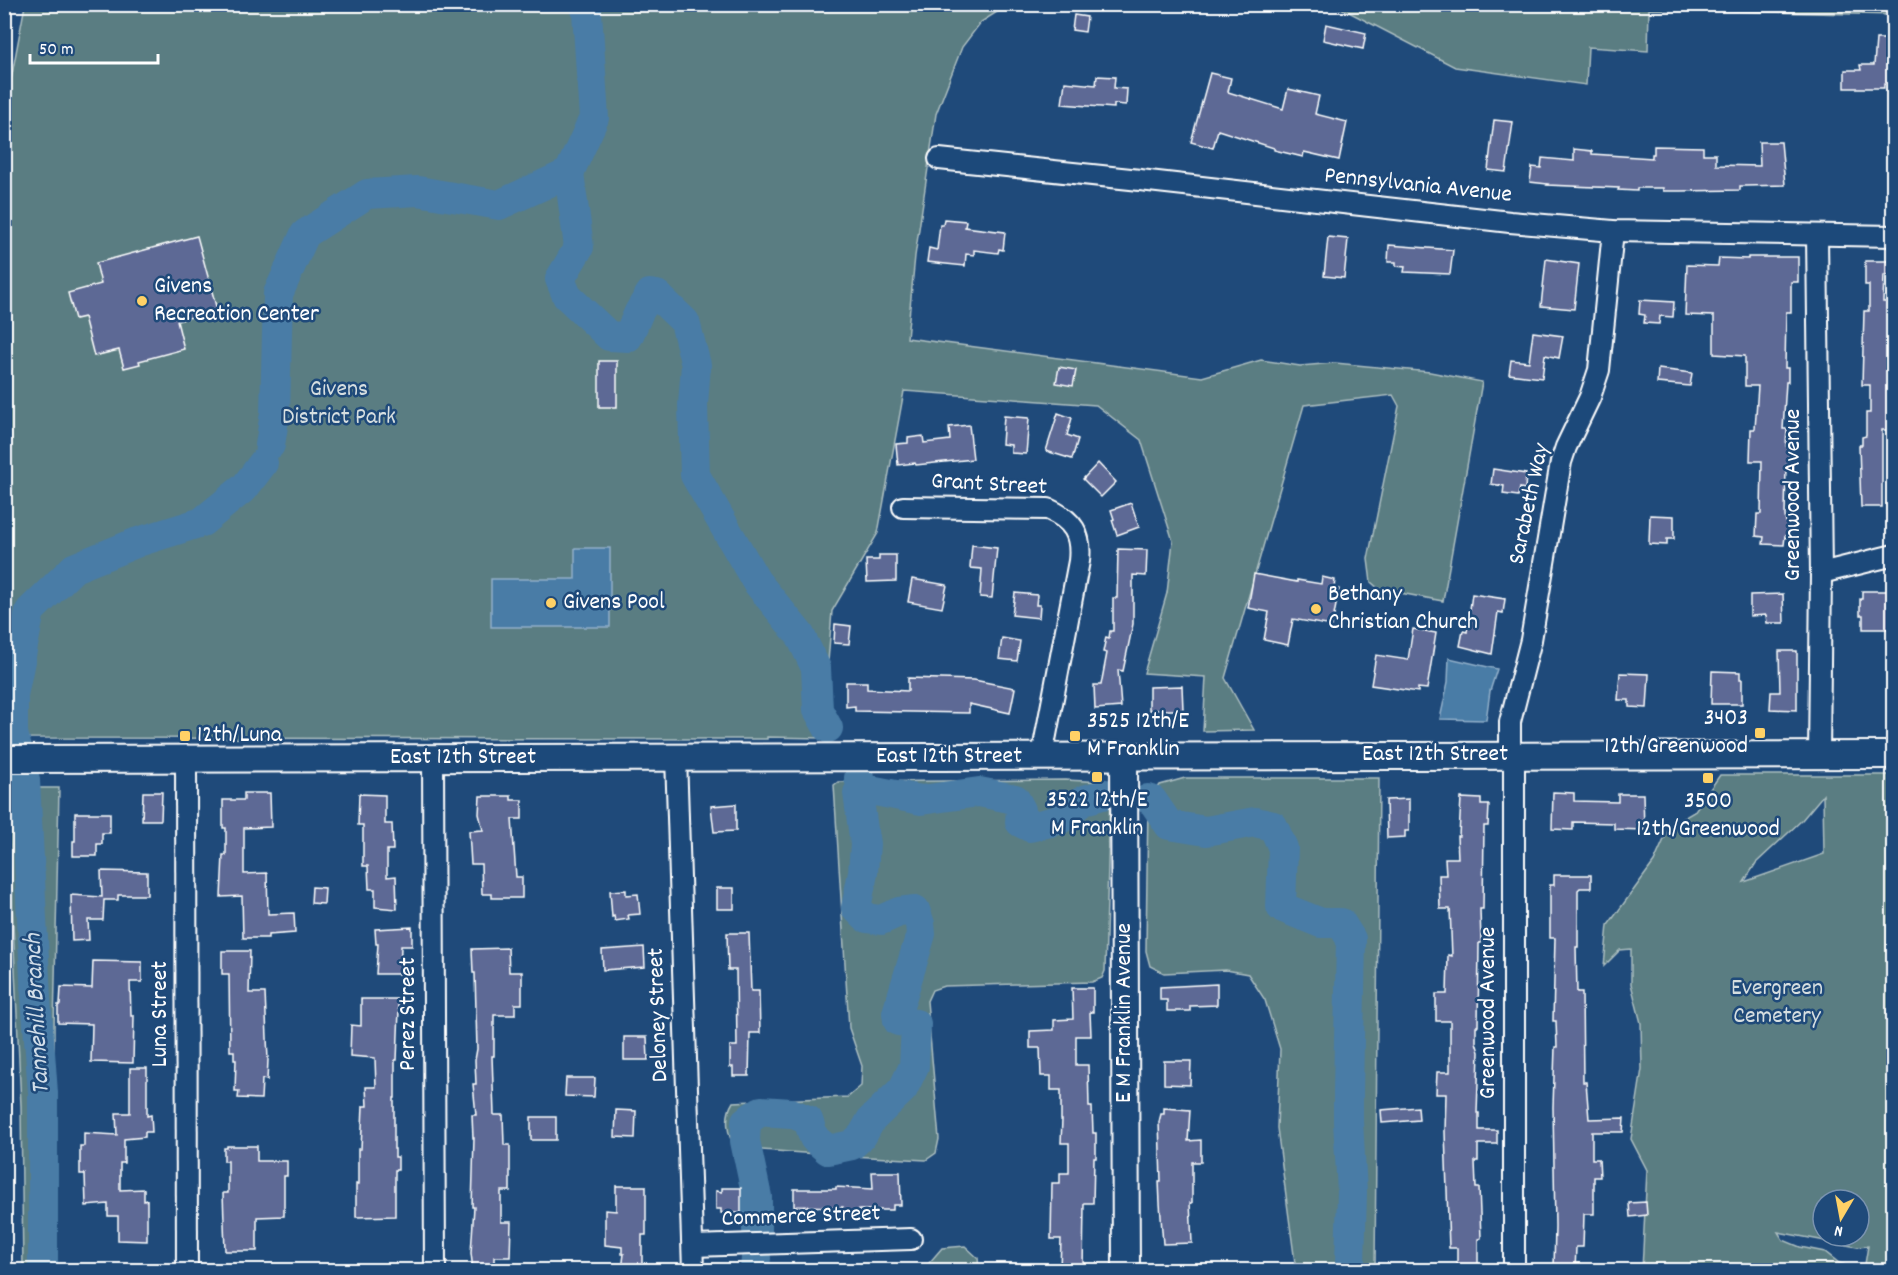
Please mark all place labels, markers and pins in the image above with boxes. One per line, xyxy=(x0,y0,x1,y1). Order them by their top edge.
place label: Givens Recreation Center xyxy=(154,270,319,332)
marker: Givens Recreation Center xyxy=(135,294,149,308)
place label: Bethany Christian Church xyxy=(1328,578,1478,640)
place label: Givens Pool xyxy=(563,586,665,620)
marker: Givens Pool xyxy=(544,596,558,610)
marker: Bethany Christian Church xyxy=(1309,602,1323,616)
place label: 3403 12th/Greenwood xyxy=(1604,702,1748,764)
place label: 3525 12th/E M Franklin xyxy=(1087,705,1189,767)
place label: 12th/Luna xyxy=(197,719,283,753)
marker: 3403 12th/Greenwood xyxy=(1753,726,1767,740)
marker: 12th/Luna xyxy=(178,729,192,743)
marker: 3525 12th/E M Franklin xyxy=(1068,729,1082,743)
marker: 3522 12th/E M Franklin xyxy=(1090,770,1104,784)
marker: 3500 12th/Greenwood xyxy=(1701,771,1715,785)
place label: 3522 12th/E M Franklin xyxy=(1046,784,1148,846)
place label: 3500 12th/Greenwood xyxy=(1636,785,1780,847)

